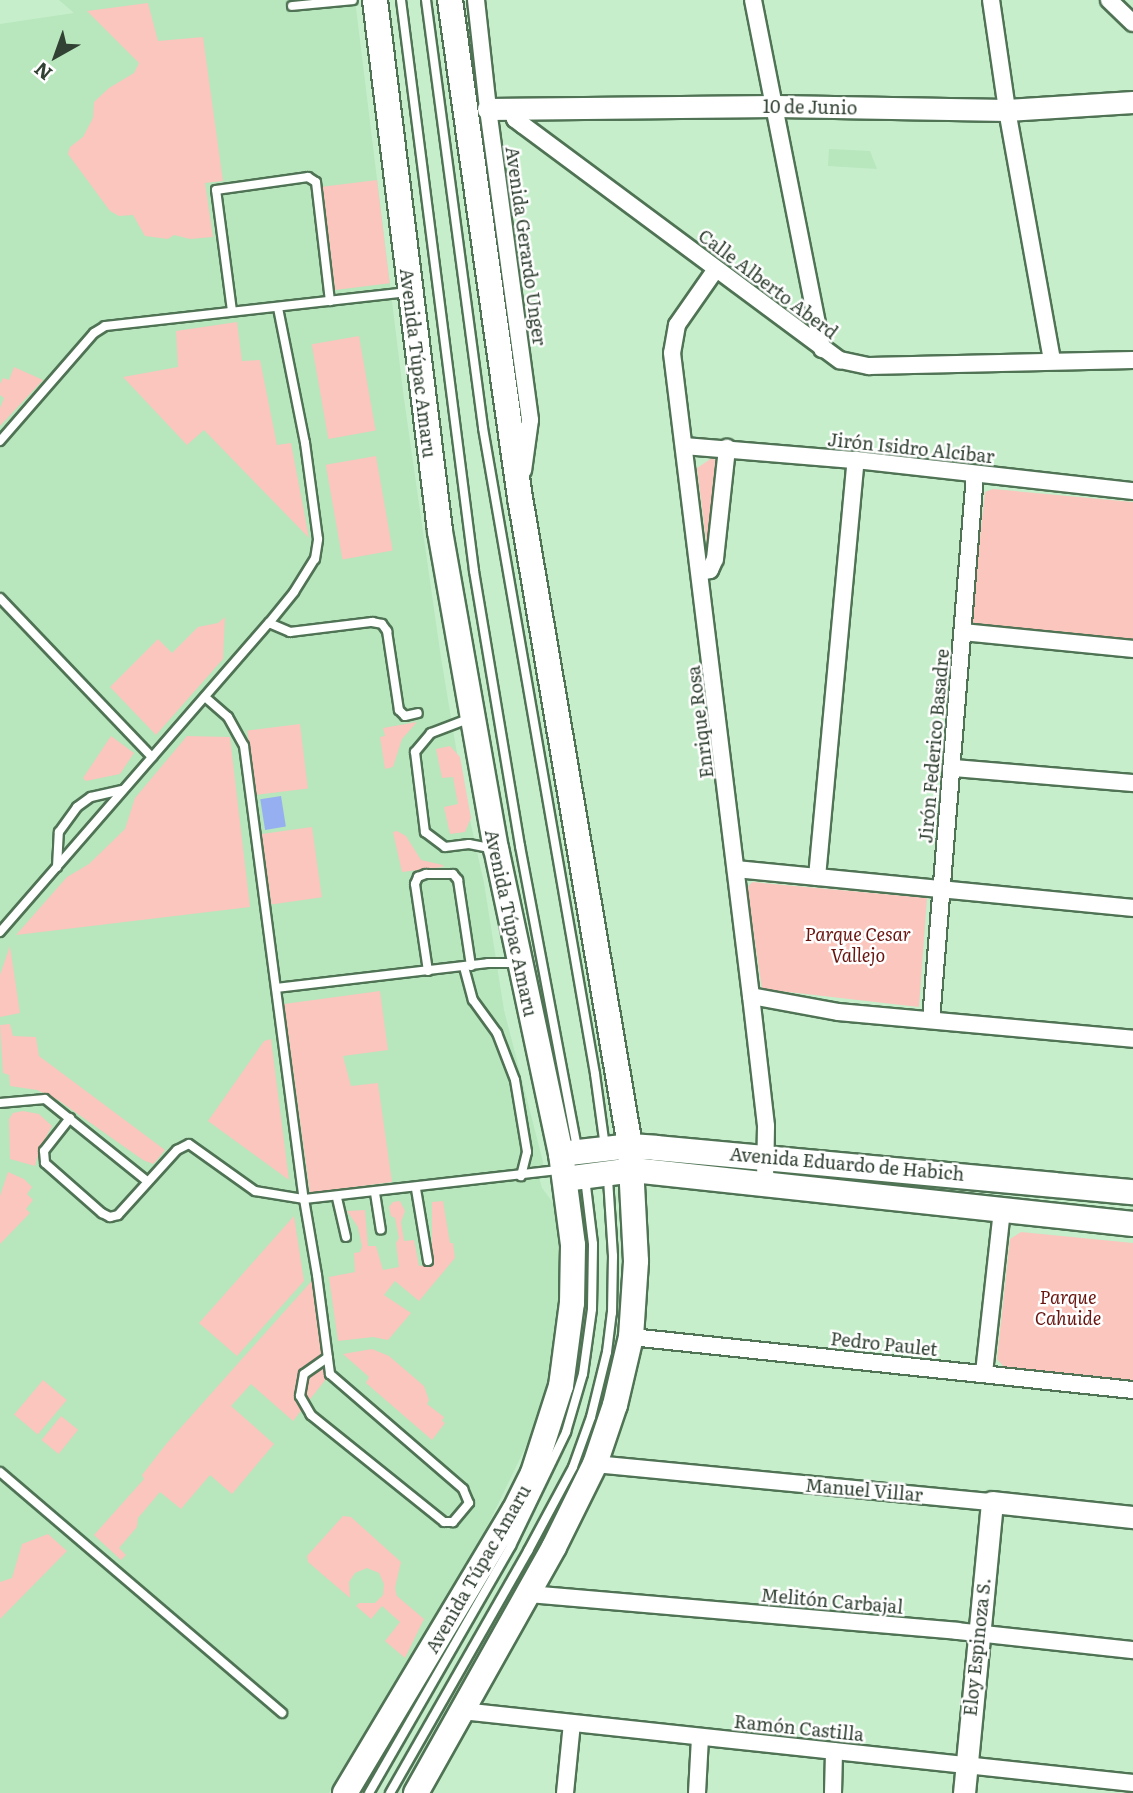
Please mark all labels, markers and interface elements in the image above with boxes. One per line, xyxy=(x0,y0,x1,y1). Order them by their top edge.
north arrow xyxy=(21,21,91,91)
text: N xyxy=(27,56,58,88)
street label: 10 de Junio xyxy=(763,95,857,119)
street label: Avenida Gerardo Unger xyxy=(501,145,551,347)
street label: Calle Alberto Aberd xyxy=(694,225,842,343)
street label: Avenida Túpac Amaru xyxy=(396,267,440,459)
street label: Jirón Isidro Alcíbar xyxy=(826,428,996,468)
street label: Jirón Federico Basadre xyxy=(915,648,953,844)
street label: Enrique Rosa xyxy=(682,664,718,780)
street label: Avenida Túpac Amaru xyxy=(481,828,541,1018)
park label: Parque Cesar Vallejo xyxy=(805,924,911,967)
street label: Avenida Eduardo de Habich xyxy=(729,1143,965,1185)
park label: Parque Cahuide xyxy=(1035,1287,1101,1330)
street label: Pedro Paulet xyxy=(830,1328,938,1360)
street label: Manuel Villar xyxy=(804,1474,924,1506)
street label: Avenida Túpac Amaru xyxy=(421,1481,535,1657)
street label: Eloy Espinoza S. xyxy=(959,1577,995,1717)
street label: Melitón Carbajal xyxy=(760,1584,904,1618)
street label: Ramón Castilla xyxy=(733,1710,865,1746)

